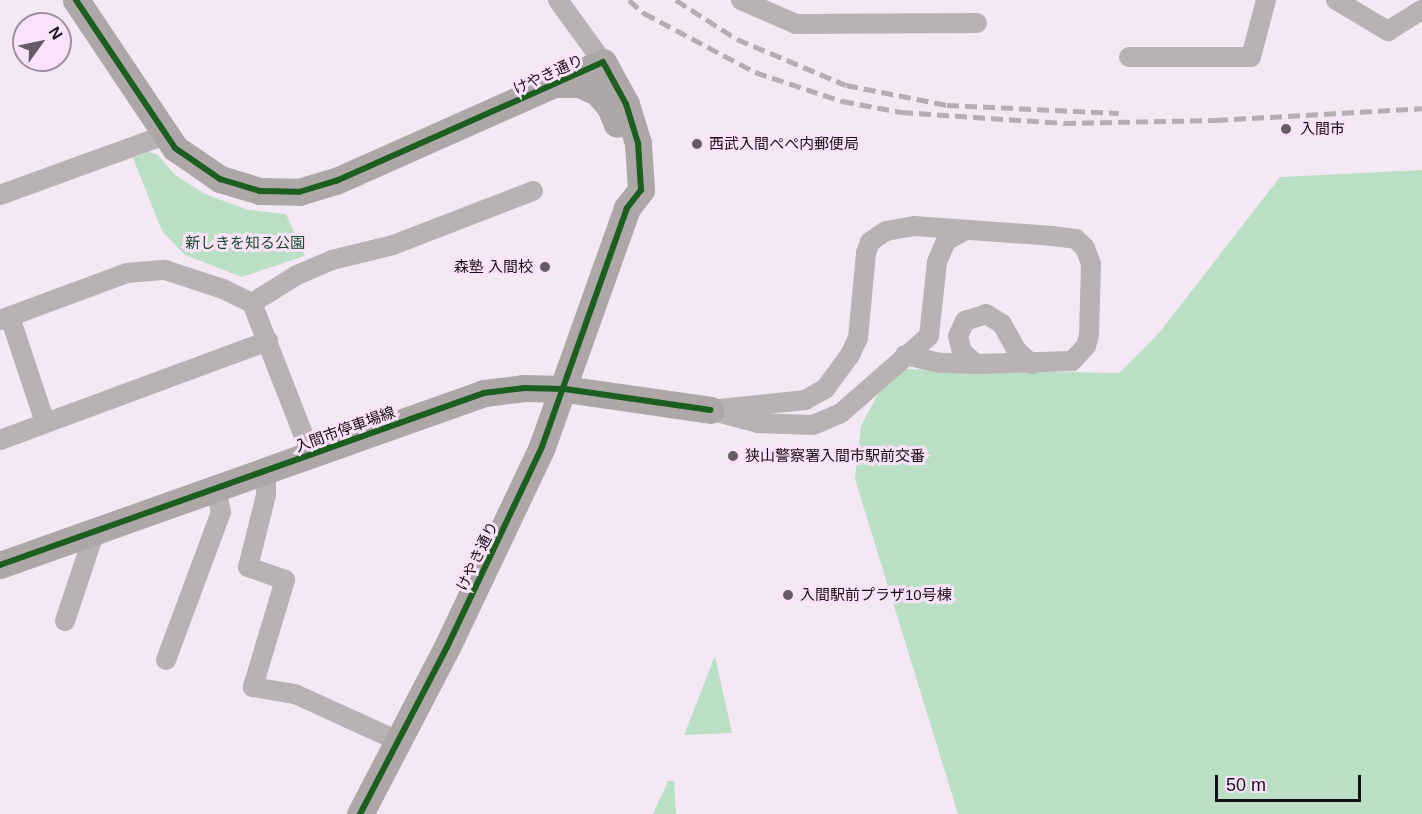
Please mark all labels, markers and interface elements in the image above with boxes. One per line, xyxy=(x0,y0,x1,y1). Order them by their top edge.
north arrow xyxy=(12,12,72,72)
text: N xyxy=(46,24,66,42)
street label: けやき通り xyxy=(510,51,586,97)
marker: 入間市 xyxy=(1277,120,1295,138)
place label: 入間市 xyxy=(1300,120,1345,138)
place label: 西武入間ぺぺ内郵便局 xyxy=(709,135,859,153)
marker: 西武入間ぺぺ内郵便局 xyxy=(690,137,704,151)
park label: 新しきを知る公園 xyxy=(185,234,305,252)
place label: 森塾 入間校 xyxy=(454,258,533,276)
marker: 森塾 入間校 xyxy=(538,260,552,274)
street label: 入間市停車場線 xyxy=(293,403,397,455)
place label: 狭山警察署入間市駅前交番 xyxy=(745,447,925,465)
marker: 狭山警察署入間市駅前交番 xyxy=(726,449,740,463)
street label: けやき通り xyxy=(452,518,502,594)
place label: 入間駅前プラザ10号棟 xyxy=(800,586,952,604)
marker: 入間駅前プラザ10号棟 xyxy=(781,588,795,602)
scale bar xyxy=(1218,763,1364,801)
text: 50 m xyxy=(1226,775,1266,795)

